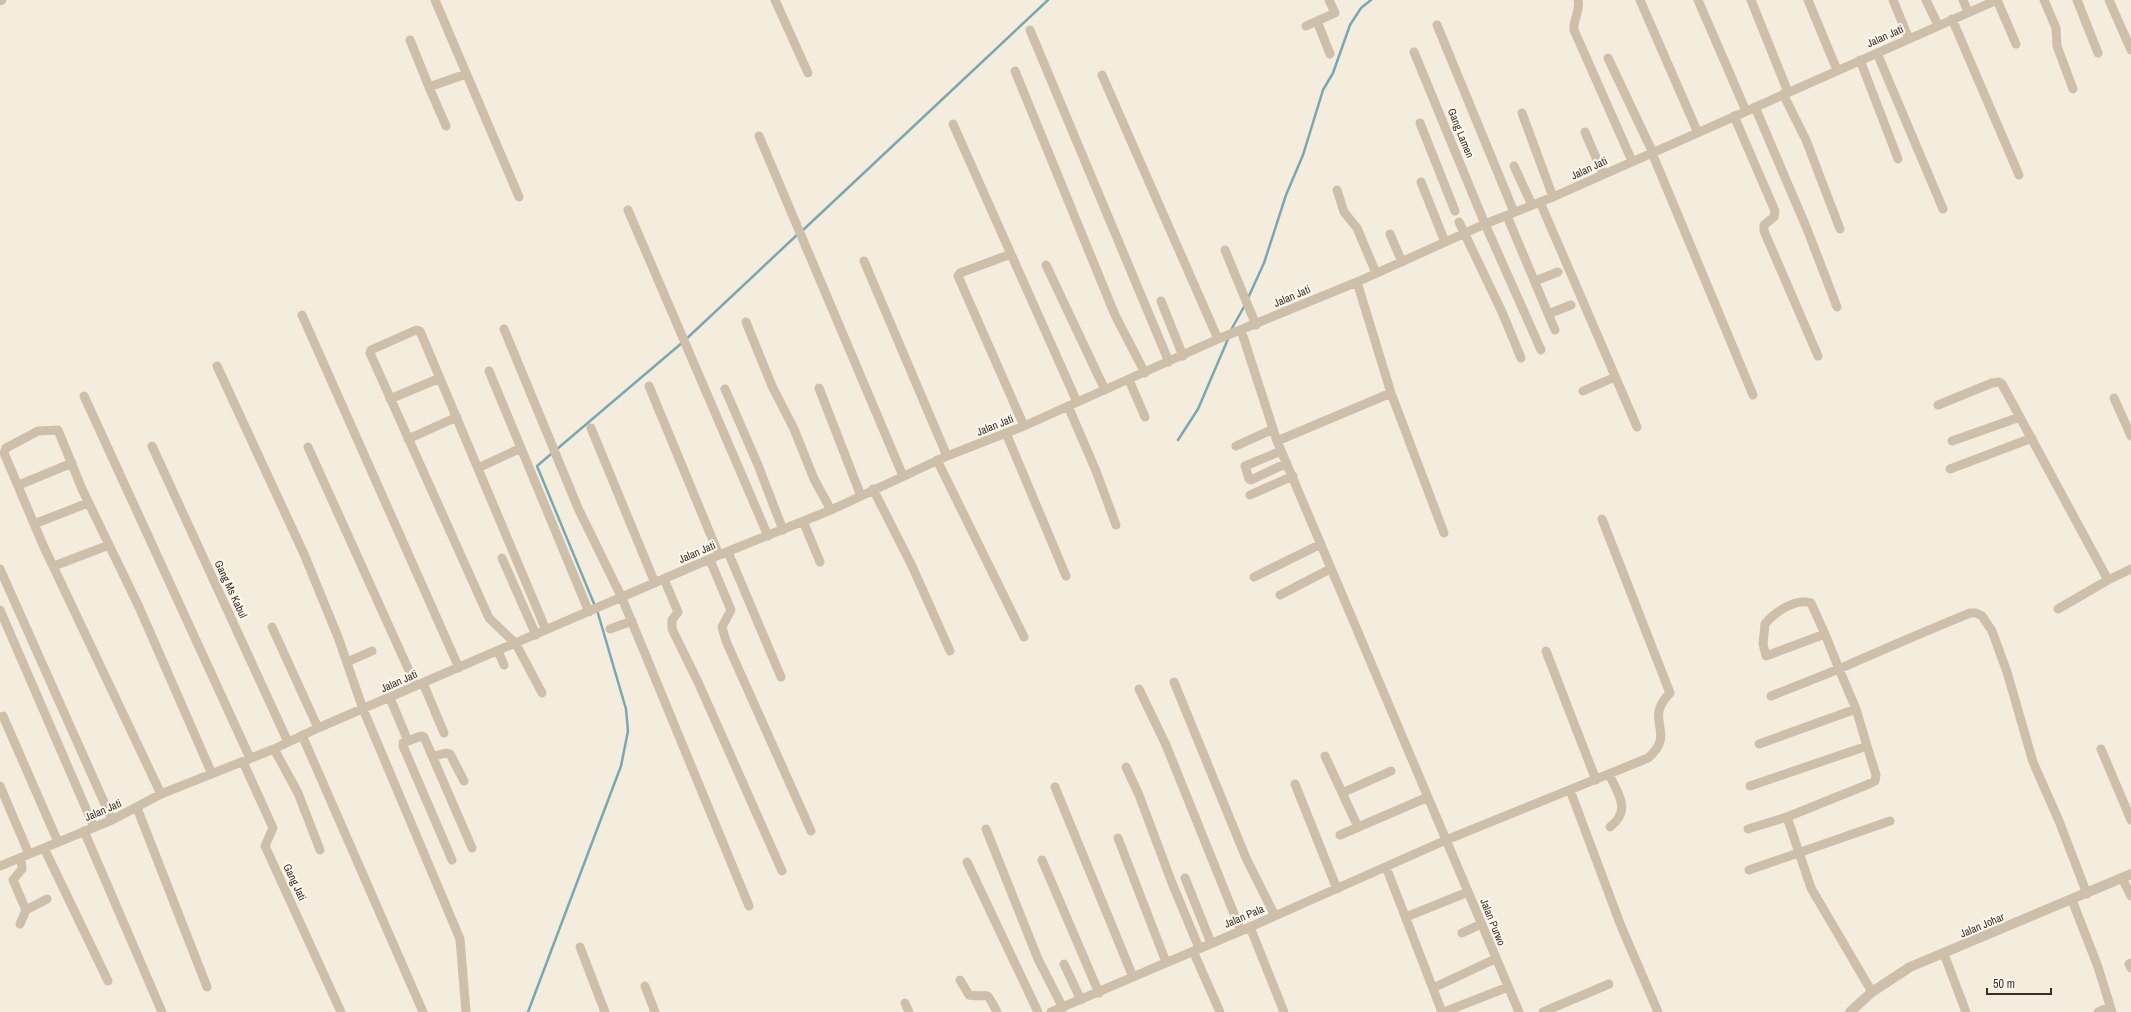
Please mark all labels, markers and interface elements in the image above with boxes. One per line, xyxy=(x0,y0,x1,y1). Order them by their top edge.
street label: Jalan Jati xyxy=(1865,22,1905,50)
street label: Gang Lamen xyxy=(1445,106,1477,160)
street label: Jalan Jati xyxy=(1569,153,1609,183)
street label: Jalan Jati xyxy=(1271,282,1313,310)
street label: Jalan Jati xyxy=(974,411,1016,439)
street label: Jalan Jati xyxy=(676,538,718,566)
street label: Gang Ms Kabul xyxy=(212,558,250,620)
street label: Jalan Jati xyxy=(379,667,419,695)
street label: Jalan Jati xyxy=(82,796,124,824)
street label: Gang Jati xyxy=(280,861,310,903)
street label: Jalan Purwo xyxy=(1477,896,1509,948)
street label: Jalan Pala xyxy=(1222,901,1266,931)
street label: Jalan Johar xyxy=(1958,909,2006,941)
scale bar xyxy=(1987,970,2051,996)
text: 50 m xyxy=(1993,976,2015,992)

